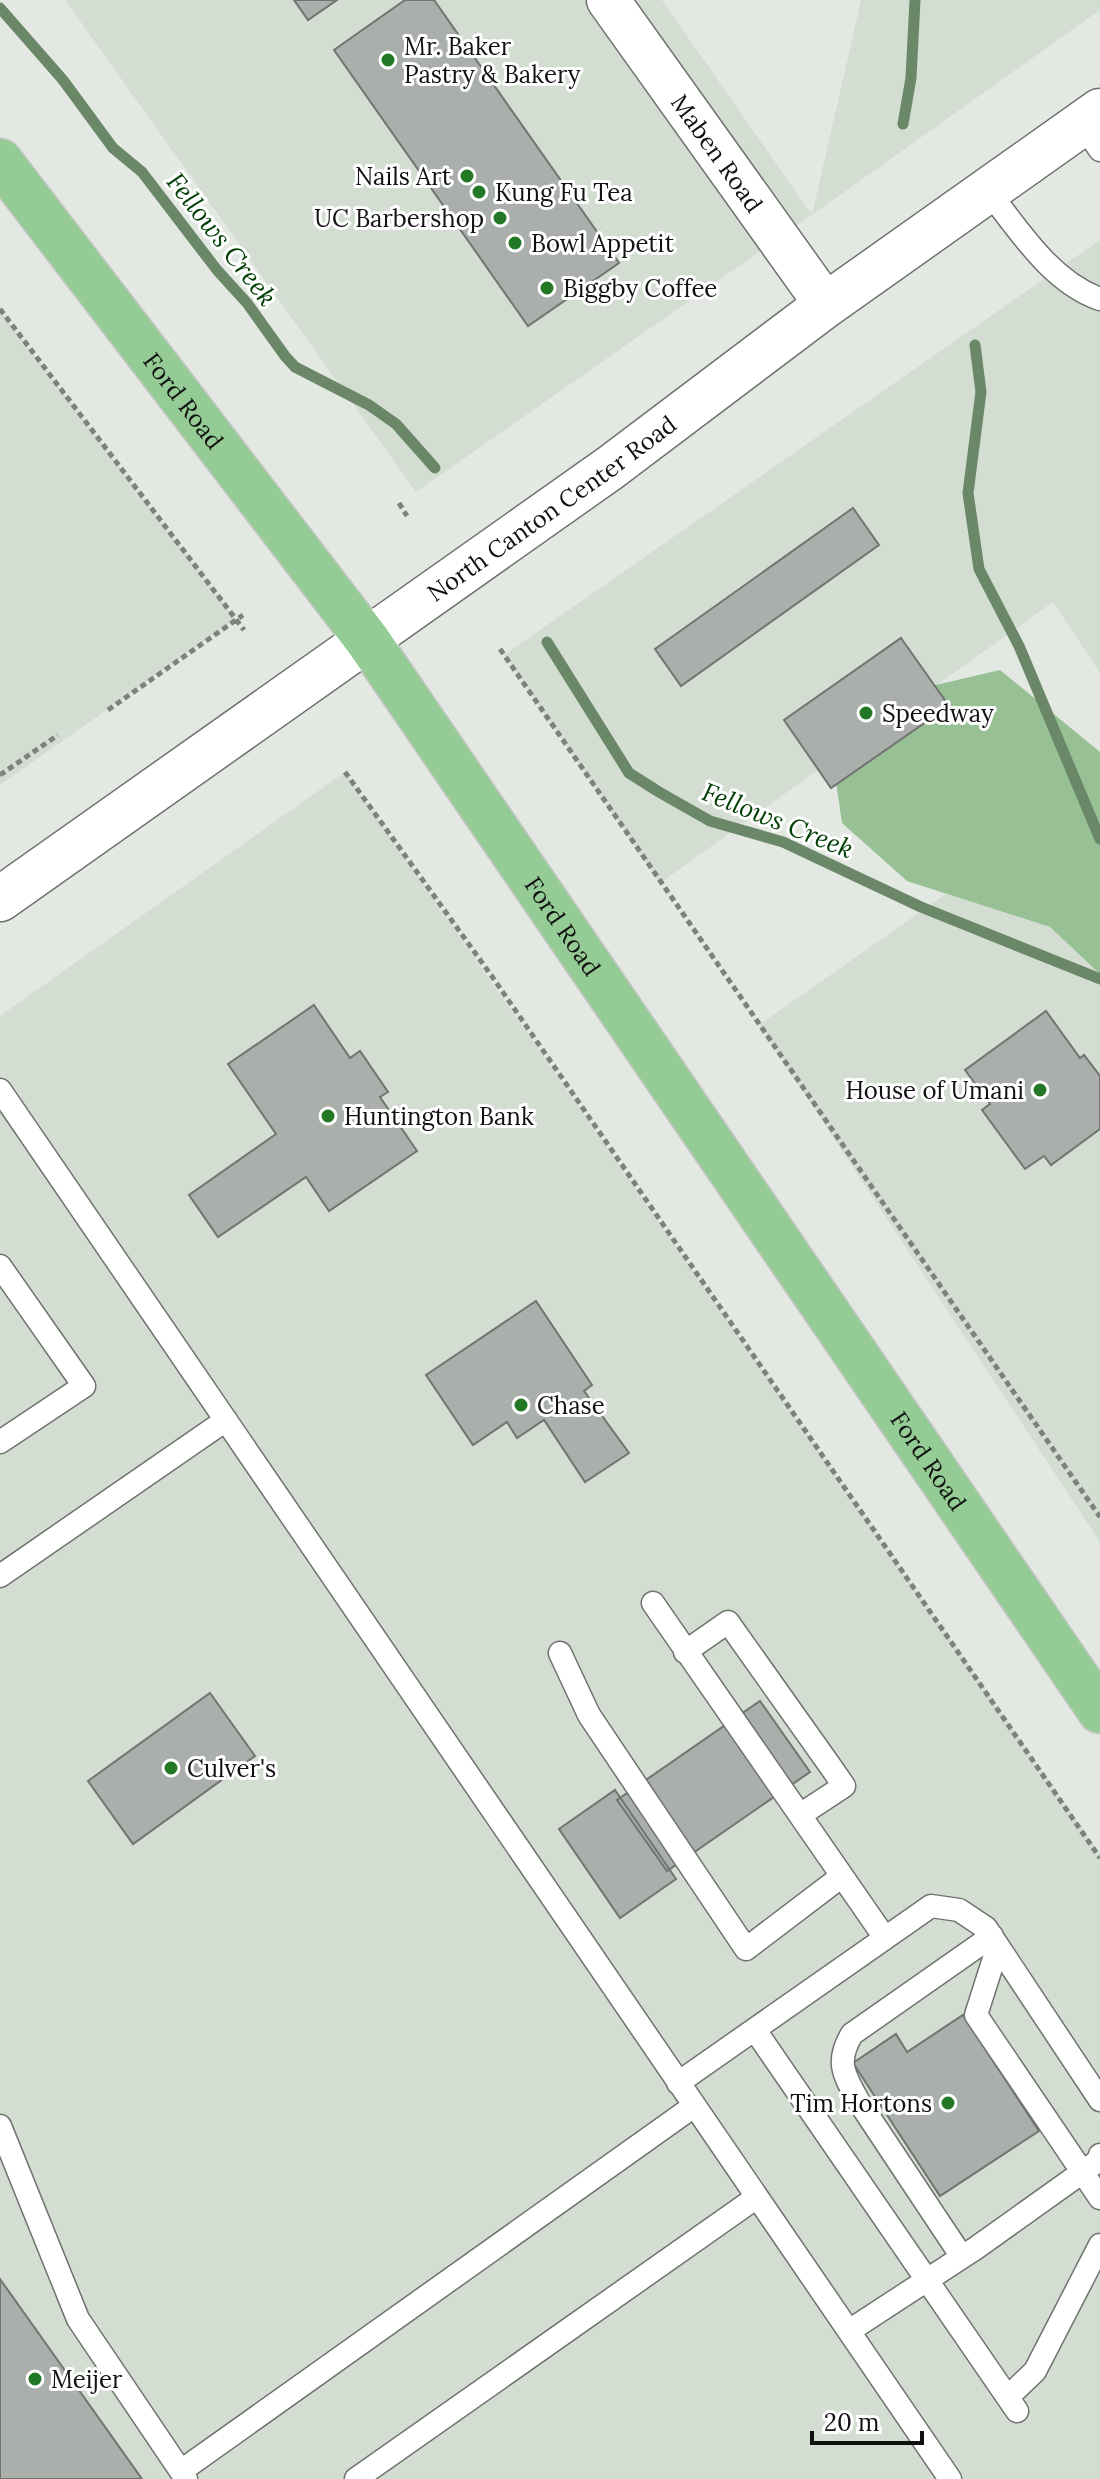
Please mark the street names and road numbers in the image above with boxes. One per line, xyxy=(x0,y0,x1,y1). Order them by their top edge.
street label: Maben Road xyxy=(665,88,770,218)
street label: Ford Road xyxy=(137,346,231,455)
street label: North Canton Center Road xyxy=(421,408,682,608)
street label: Ford Road xyxy=(518,870,608,981)
street label: Ford Road xyxy=(884,1405,974,1516)

